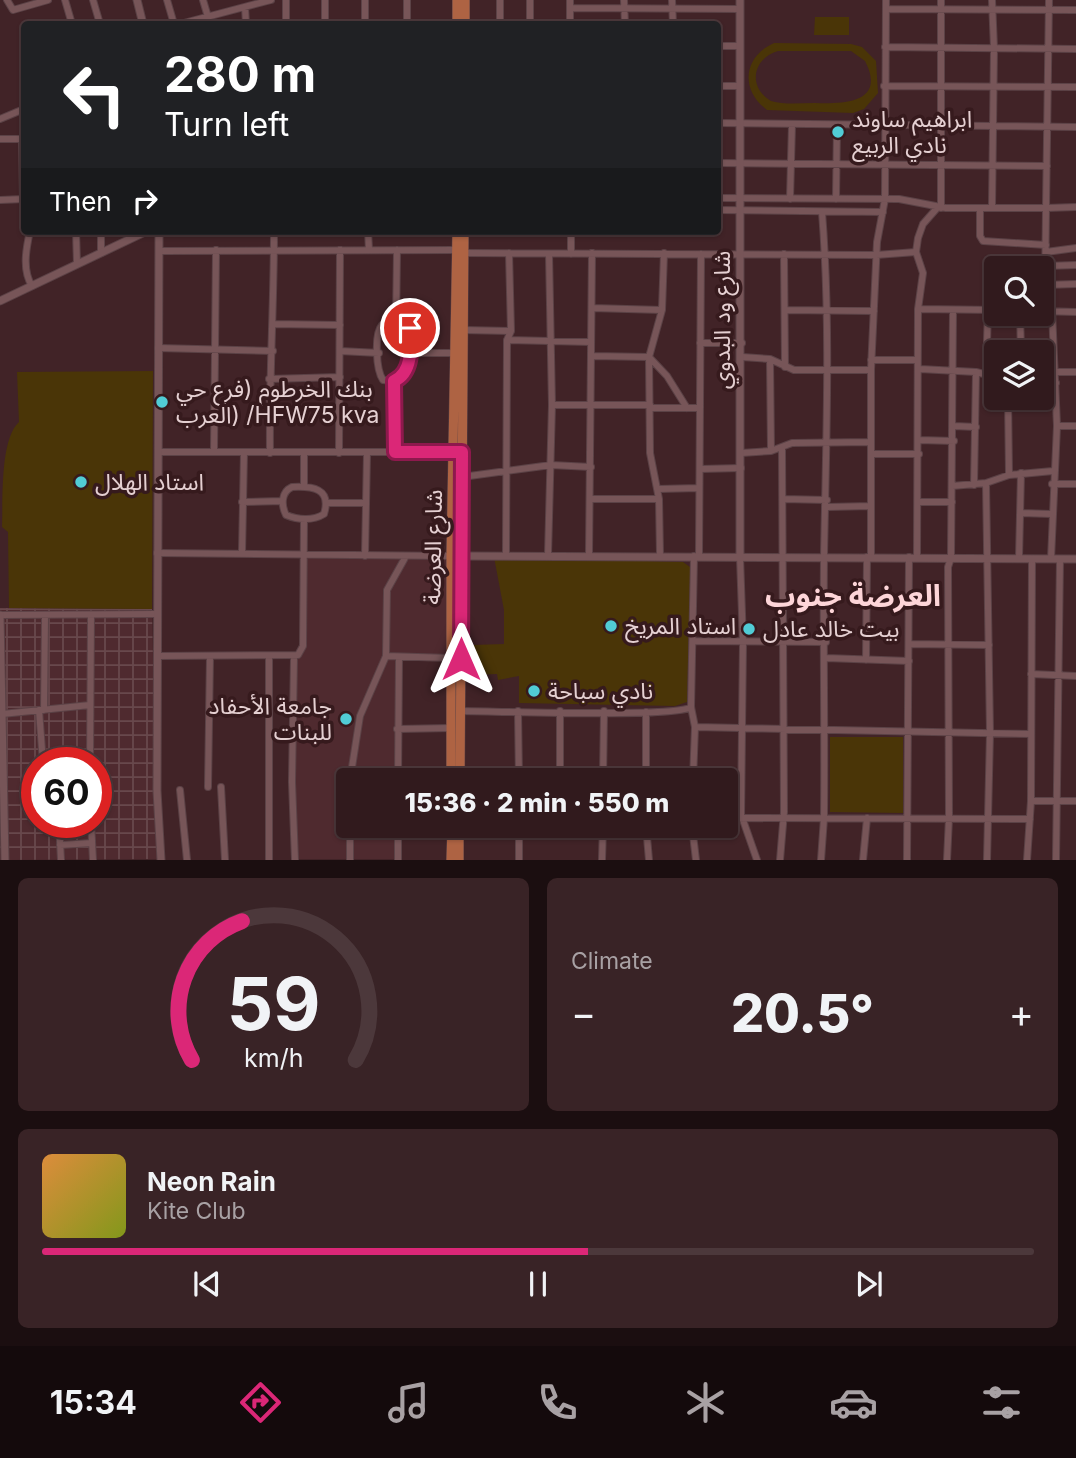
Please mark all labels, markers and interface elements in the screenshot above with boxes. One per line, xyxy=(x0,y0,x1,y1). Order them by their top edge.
text: 280 m xyxy=(164,45,316,104)
icon: left xyxy=(49,49,140,140)
text: Turn left xyxy=(164,105,289,144)
place label: ابراهيم ساوند نادي الربيع xyxy=(852,105,972,162)
marker: ابراهيم ساوند نادي الربيع xyxy=(830,124,846,140)
icon: right xyxy=(126,182,164,220)
text: Then xyxy=(49,186,112,217)
street label: شارع ود البدوي xyxy=(708,251,739,389)
map controls xyxy=(984,256,1054,410)
button: search xyxy=(984,256,1054,326)
pin xyxy=(380,298,440,358)
icon: arrive xyxy=(391,309,429,347)
button: layers xyxy=(984,340,1054,410)
place label: بنك الخرطوم (فرع حي العرب) /HFW75 kva xyxy=(176,375,379,429)
marker: بنك الخرطوم (فرع حي العرب) /HFW75 kva xyxy=(154,394,170,410)
place label: استاد الهلال xyxy=(95,468,204,496)
marker: استاد الهلال xyxy=(73,474,89,490)
street label: شارع العرضة xyxy=(418,489,451,605)
district label: العرضة جنوب xyxy=(765,577,941,614)
place label: استاد المريخ xyxy=(625,612,736,643)
place label: بيت خالد عادل xyxy=(763,615,900,643)
marker: استاد المريخ xyxy=(603,618,619,634)
marker: بيت خالد عادل xyxy=(741,621,757,637)
position arrow xyxy=(424,622,498,696)
place label: نادي سباحة xyxy=(548,677,653,708)
marker: نادي سباحة xyxy=(526,683,542,699)
place label: جامعة الأحفاد للبنات xyxy=(209,692,332,746)
marker: جامعة الأحفاد للبنات xyxy=(338,711,354,727)
speed limit sign: 60 xyxy=(21,747,112,838)
text: 15:36 · 2 min · 550 m xyxy=(405,787,669,818)
text: Climate xyxy=(571,947,653,975)
text: 59 xyxy=(227,960,320,1049)
text: 20.5° xyxy=(731,982,874,1045)
text: − xyxy=(571,990,596,1036)
text: + xyxy=(1009,990,1034,1036)
text: km/h xyxy=(244,1043,303,1073)
text: Neon Rain xyxy=(147,1166,276,1197)
text: Kite Club xyxy=(147,1197,246,1225)
icon: previous xyxy=(188,1265,226,1303)
icon: pause xyxy=(519,1265,557,1303)
icon: next xyxy=(850,1265,888,1303)
icon: directions xyxy=(236,1378,285,1427)
icon: music xyxy=(384,1378,433,1427)
icon: phone xyxy=(533,1378,582,1427)
icon: climate xyxy=(681,1378,730,1427)
icon: car xyxy=(829,1378,878,1427)
icon: filters xyxy=(977,1378,1026,1427)
text: 15:34 xyxy=(50,1383,137,1422)

